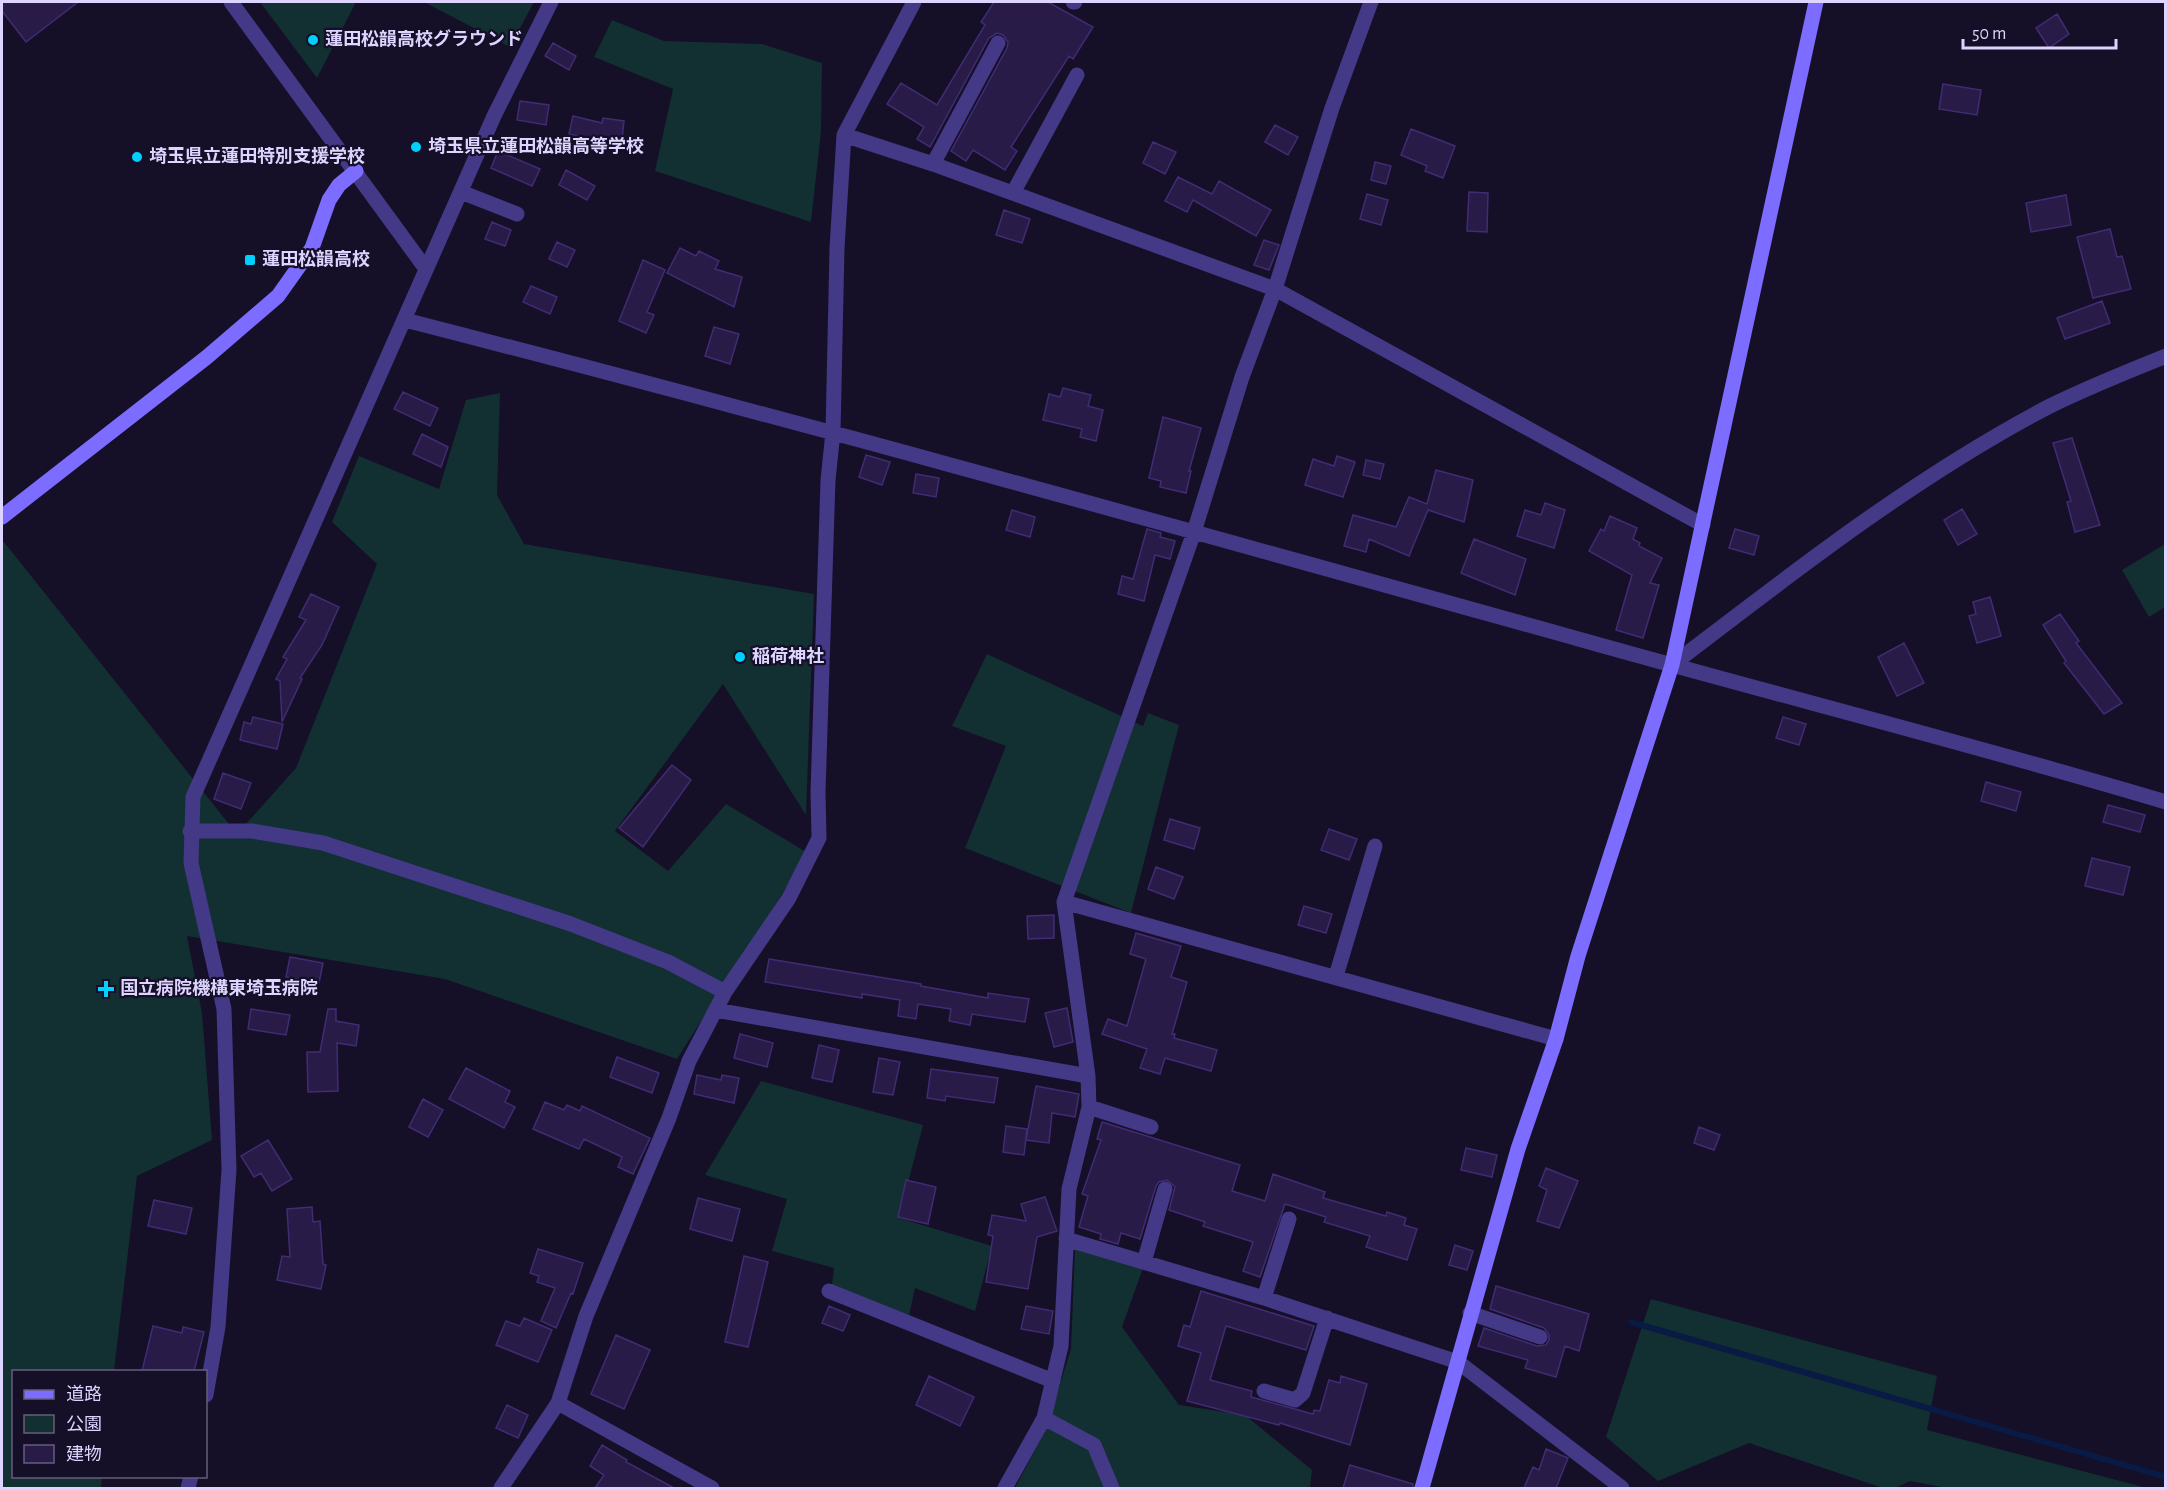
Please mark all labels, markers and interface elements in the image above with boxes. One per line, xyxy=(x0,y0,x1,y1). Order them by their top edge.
scale bar xyxy=(1963,12,2116,50)
text: 50 m xyxy=(1972,25,2006,43)
place label: 蓮田松韻高校グラウンド xyxy=(325,29,523,49)
marker: 蓮田松韻高校グラウンド xyxy=(306,33,320,47)
place label: 埼玉県立蓮田松韻高等学校 xyxy=(428,136,644,156)
marker: 埼玉県立蓮田松韻高等学校 xyxy=(409,140,423,154)
place label: 埼玉県立蓮田特別支援学校 xyxy=(149,146,365,166)
marker: 埼玉県立蓮田特別支援学校 xyxy=(130,150,144,164)
place label: 蓮田松韻高校 xyxy=(262,250,370,269)
marker: 蓮田松韻高校 xyxy=(243,253,257,267)
place label: 稲荷神社 xyxy=(752,646,824,666)
marker: 稲荷神社 xyxy=(733,650,747,664)
place label: 国立病院機構東埼玉病院 xyxy=(120,978,318,998)
marker: 国立病院機構東埼玉病院 xyxy=(97,980,115,998)
legend xyxy=(12,1370,207,1478)
text: 道路 xyxy=(66,1384,102,1404)
text: 公園 xyxy=(66,1415,102,1434)
text: 建物 xyxy=(66,1444,102,1464)

